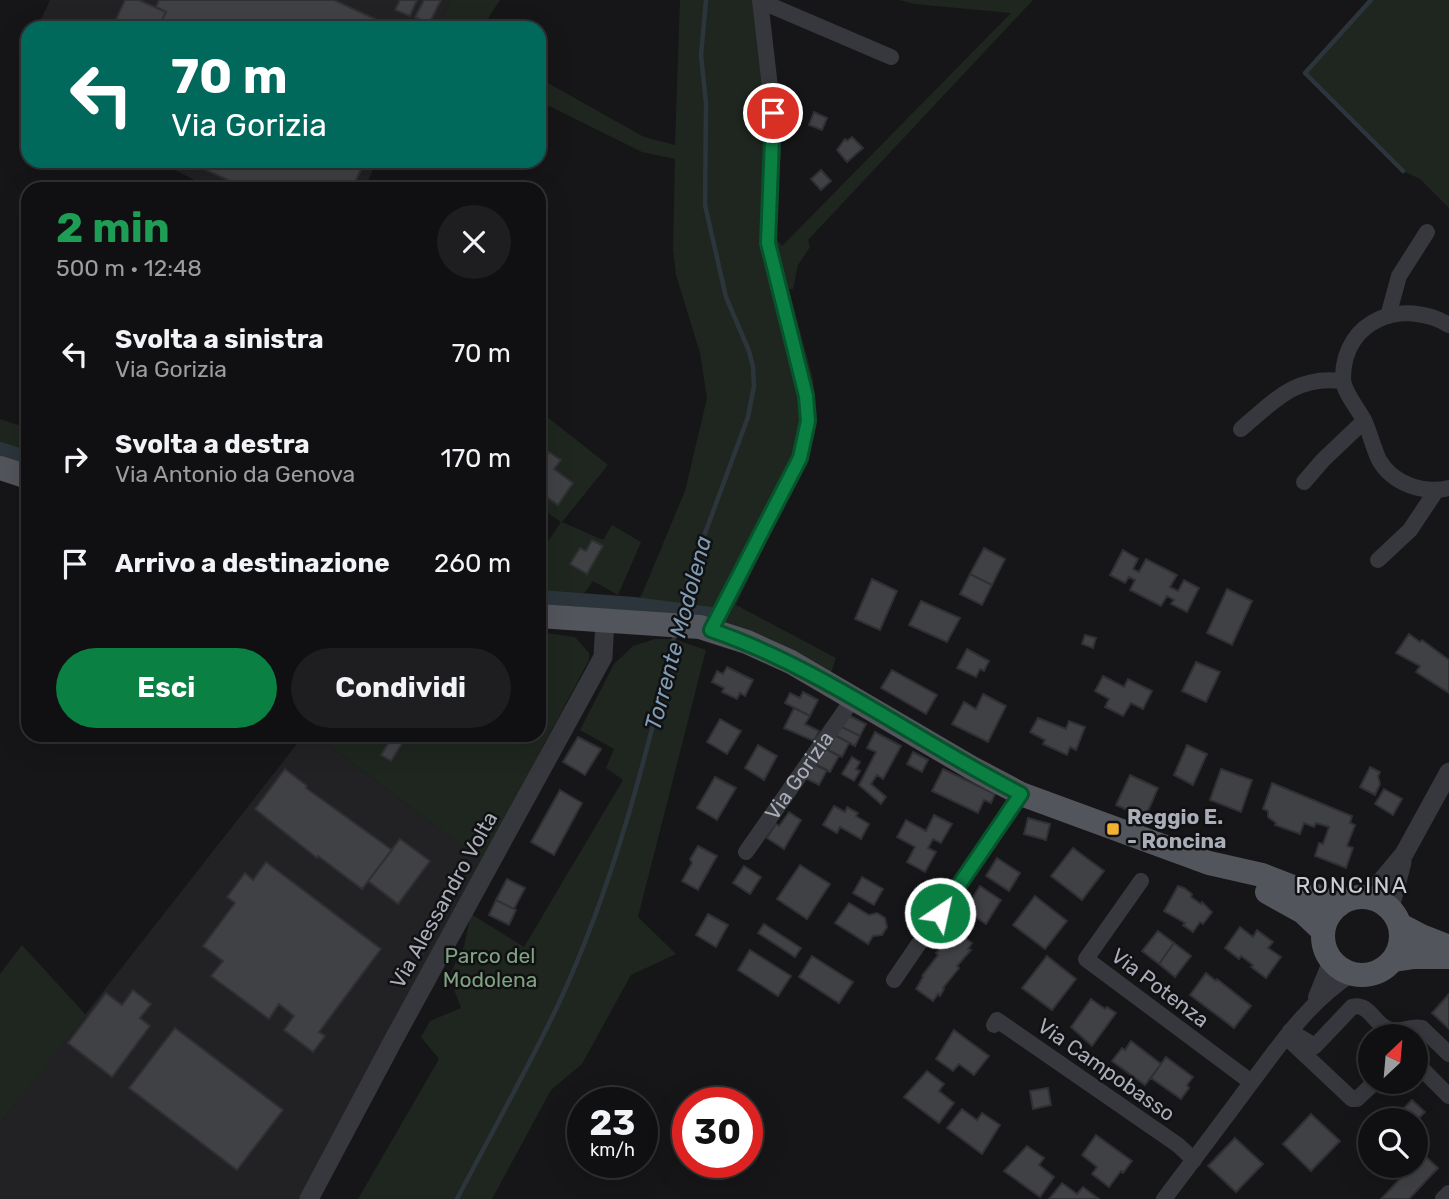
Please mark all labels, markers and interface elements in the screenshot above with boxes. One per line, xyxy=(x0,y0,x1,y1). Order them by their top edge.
text: 70 m xyxy=(171,47,288,105)
icon: left xyxy=(56,49,147,140)
pin xyxy=(743,83,803,143)
icon: arrive xyxy=(754,94,792,132)
text: Via Gorizia xyxy=(171,106,327,144)
text: 2 min xyxy=(56,203,170,253)
button: close xyxy=(437,205,511,279)
text: 500 m · 12:48 xyxy=(56,254,202,282)
text: Svolta a sinistra xyxy=(115,324,324,355)
icon: left xyxy=(56,335,94,373)
text: 70 m xyxy=(452,338,511,369)
text: Via Gorizia xyxy=(115,355,227,383)
text: Svolta a destra xyxy=(115,429,310,460)
icon: right xyxy=(56,440,94,478)
text: 170 m xyxy=(441,443,511,474)
text: Via Antonio da Genova xyxy=(115,460,355,488)
water label: Torrente Modolena xyxy=(639,533,717,733)
icon: arrive xyxy=(56,545,94,583)
text: Arrivo a destinazione xyxy=(115,548,390,579)
text: 260 m xyxy=(434,548,511,579)
button: Esci xyxy=(56,648,277,728)
button: Condividi xyxy=(291,648,511,728)
street label: Via Gorizia xyxy=(759,726,838,825)
place label: Reggio E. - Roncina xyxy=(1127,804,1227,853)
street label: Via Alessandro Volta xyxy=(385,807,503,992)
marker: Reggio E. - Roncina xyxy=(1105,821,1121,837)
district label: RONCINA xyxy=(1295,871,1409,899)
position arrow xyxy=(903,876,977,950)
park label: Parco del Modolena xyxy=(443,943,537,992)
street label: Via Potenza xyxy=(1107,943,1214,1032)
street label: Via Campobasso xyxy=(1033,1013,1180,1126)
north arrow xyxy=(1358,1024,1428,1094)
map controls xyxy=(1358,1024,1428,1178)
speed limit sign: 30 xyxy=(672,1087,763,1178)
text: 23 xyxy=(590,1102,635,1144)
button: search xyxy=(1358,1108,1428,1178)
text: km/h xyxy=(590,1139,635,1161)

